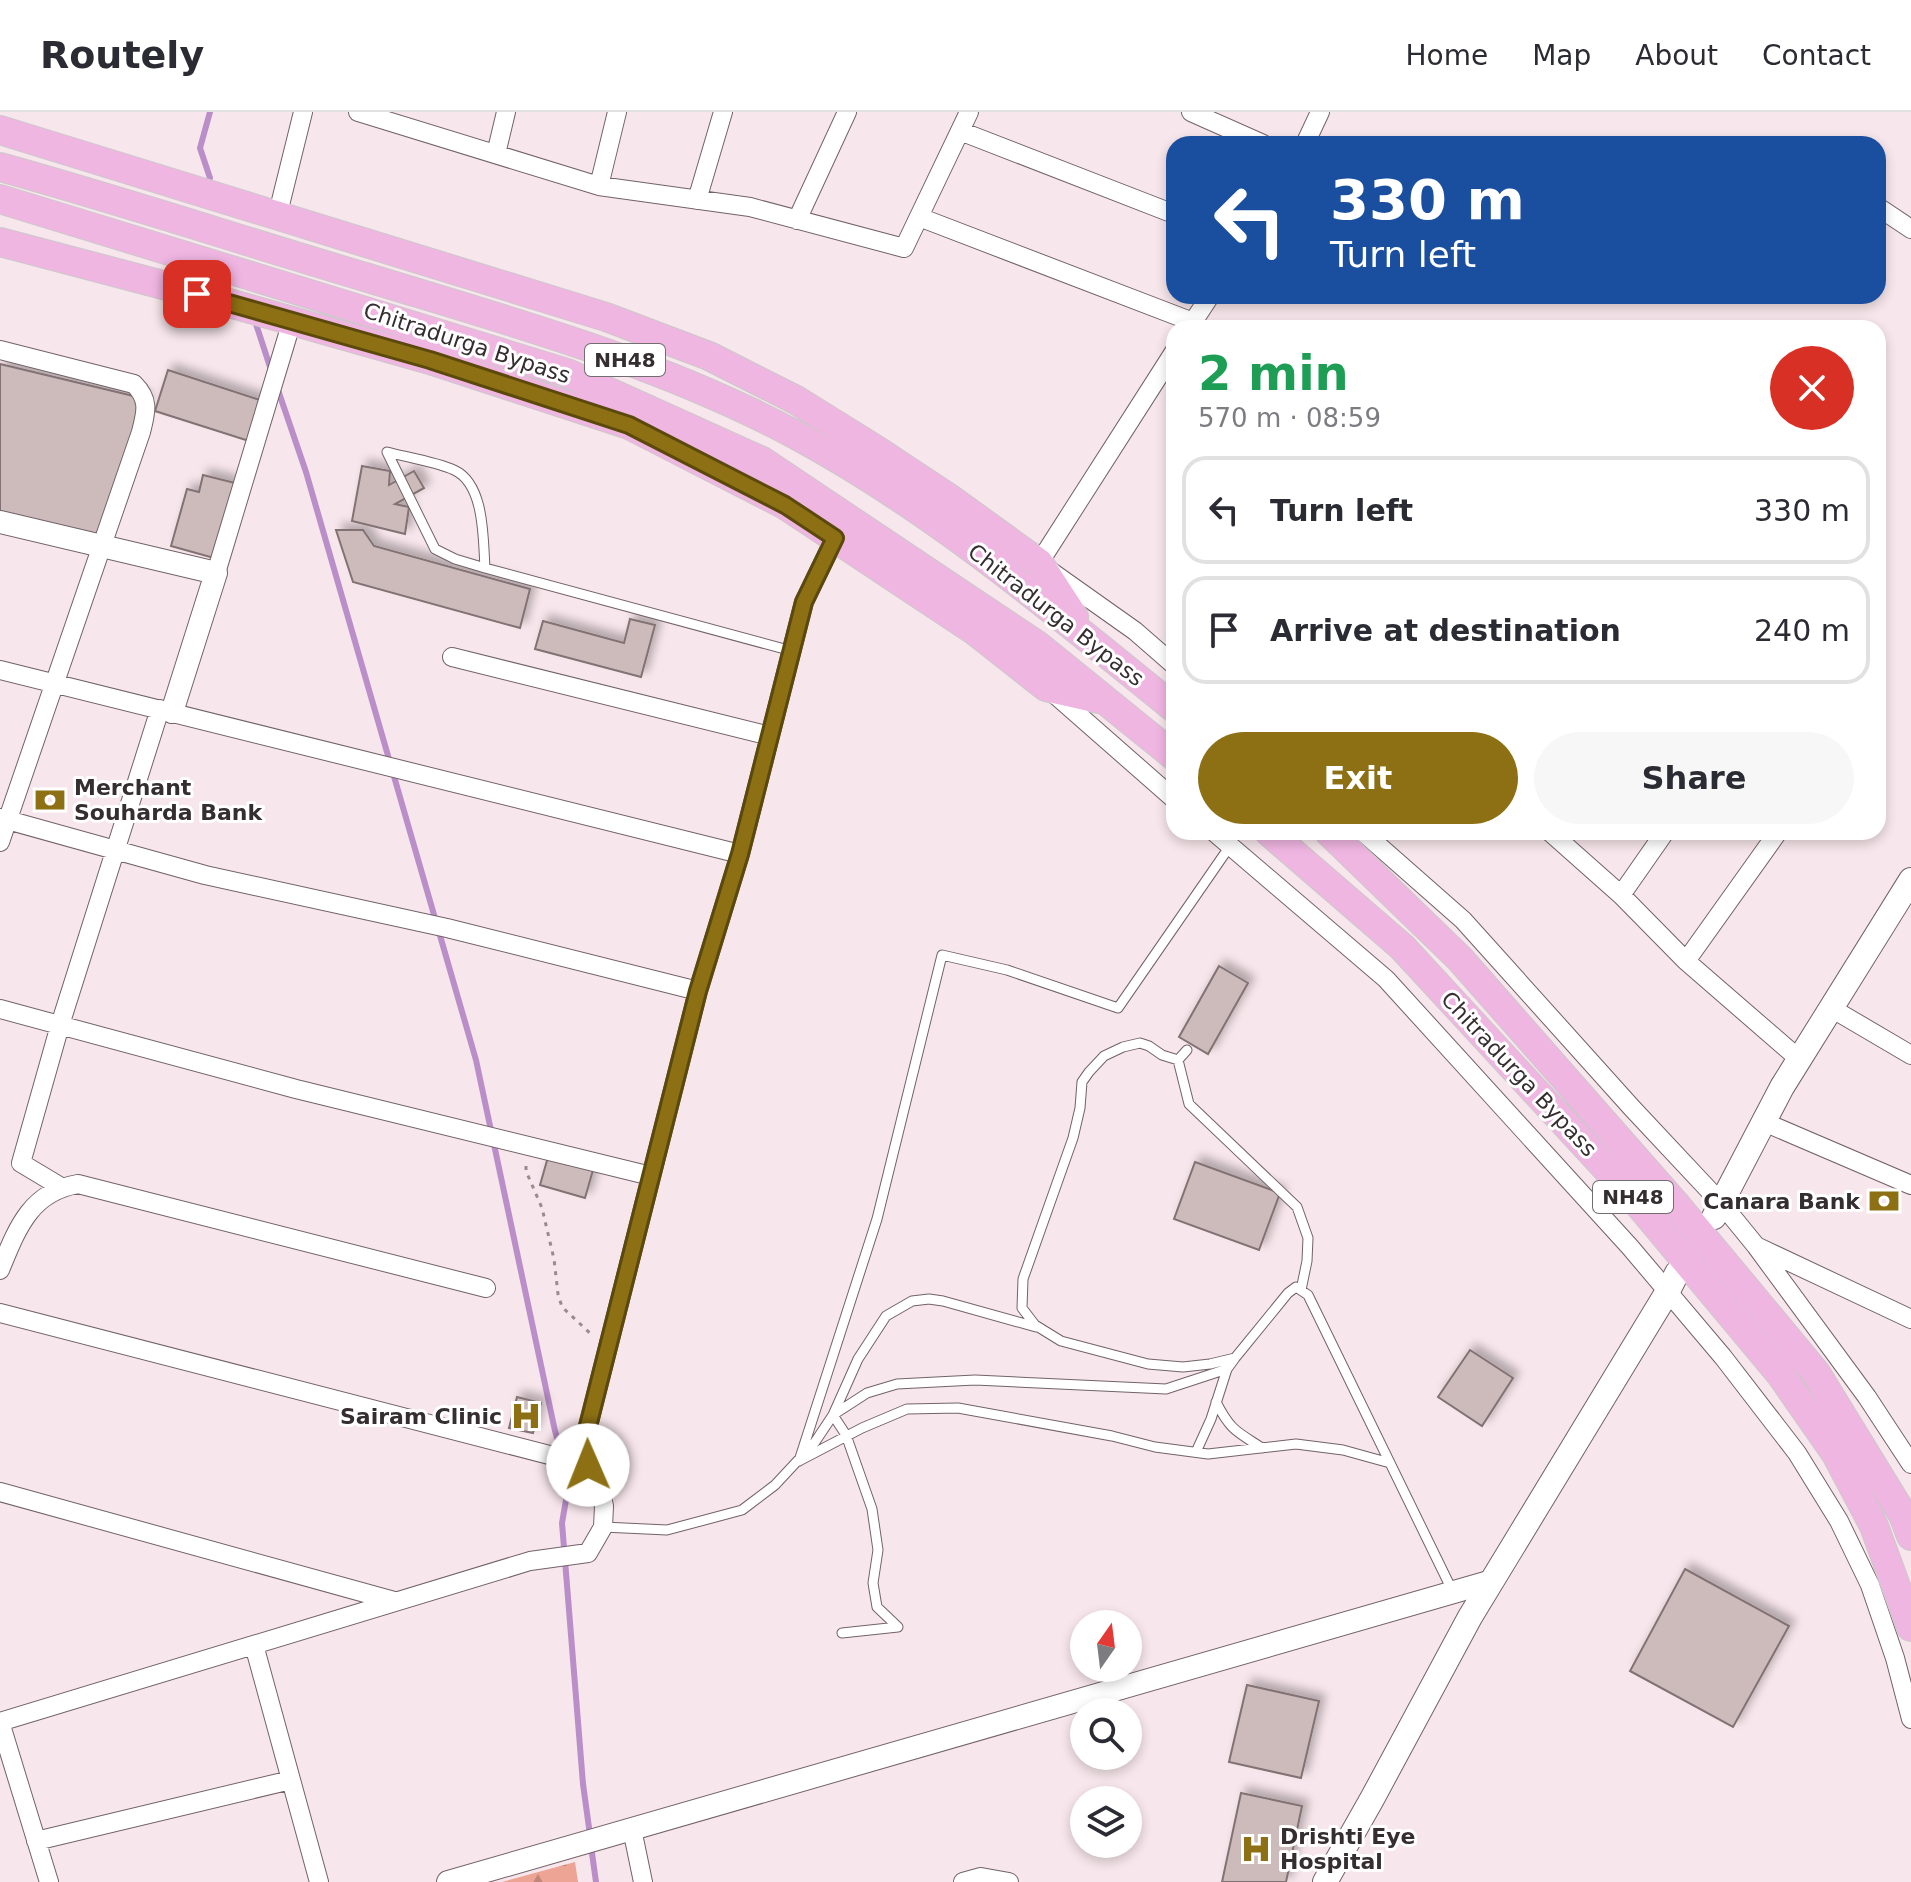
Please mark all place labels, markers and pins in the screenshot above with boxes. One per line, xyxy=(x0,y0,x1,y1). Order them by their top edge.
pin xyxy=(163,260,231,328)
place label: Merchant Souharda Bank xyxy=(74,775,264,825)
bank icon: Merchant Souharda Bank xyxy=(33,783,67,817)
bank icon: Canara Bank xyxy=(1867,1184,1901,1218)
place label: Canara Bank xyxy=(1703,1189,1861,1214)
hospital icon: Sairam Clinic xyxy=(509,1399,543,1433)
place label: Sairam Clinic xyxy=(340,1404,502,1429)
place label: Drishti Eye Hospital xyxy=(1280,1824,1415,1874)
hospital icon: Drishti Eye Hospital xyxy=(1239,1832,1273,1866)

